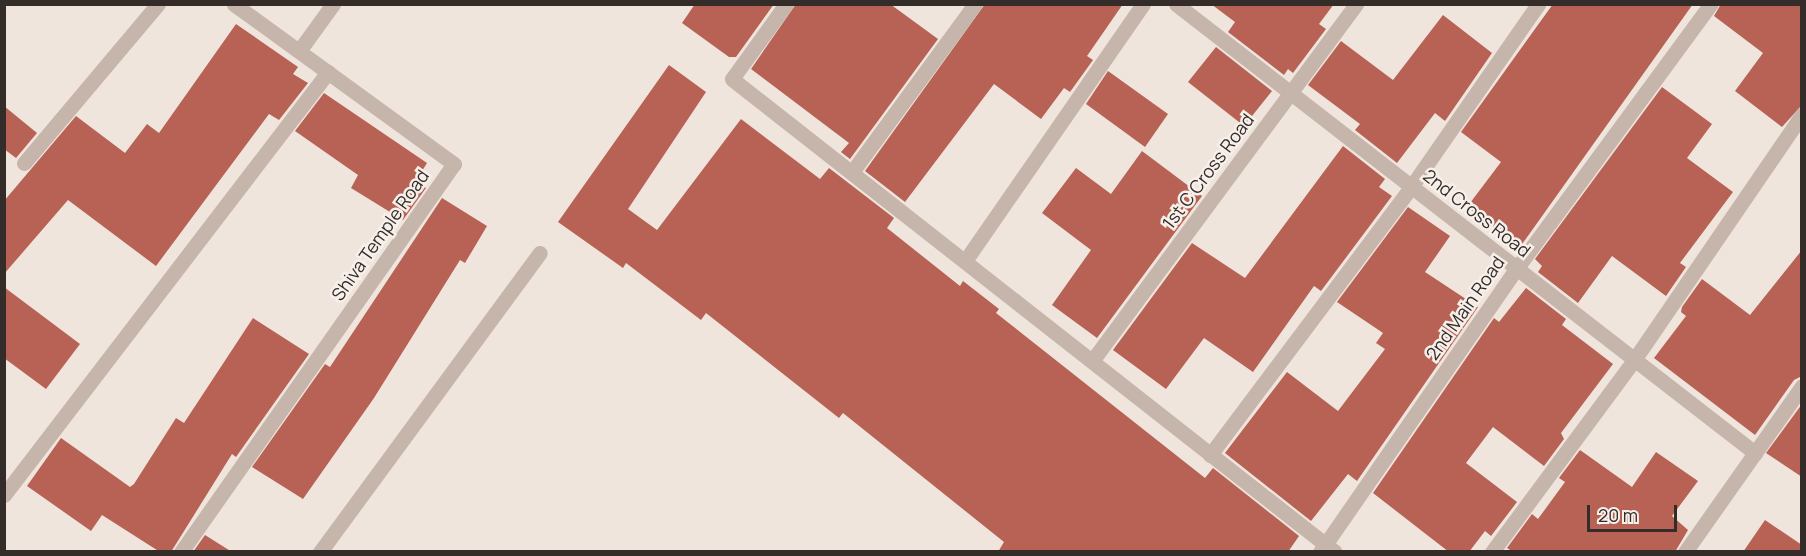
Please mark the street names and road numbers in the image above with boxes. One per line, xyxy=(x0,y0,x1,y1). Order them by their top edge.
street label: 1st C Cross Road xyxy=(1158,109,1258,233)
street label: 2nd Cross Road xyxy=(1419,164,1535,262)
street label: Shiva Temple Road xyxy=(327,165,433,305)
street label: 2nd Main Road xyxy=(1421,252,1509,364)

